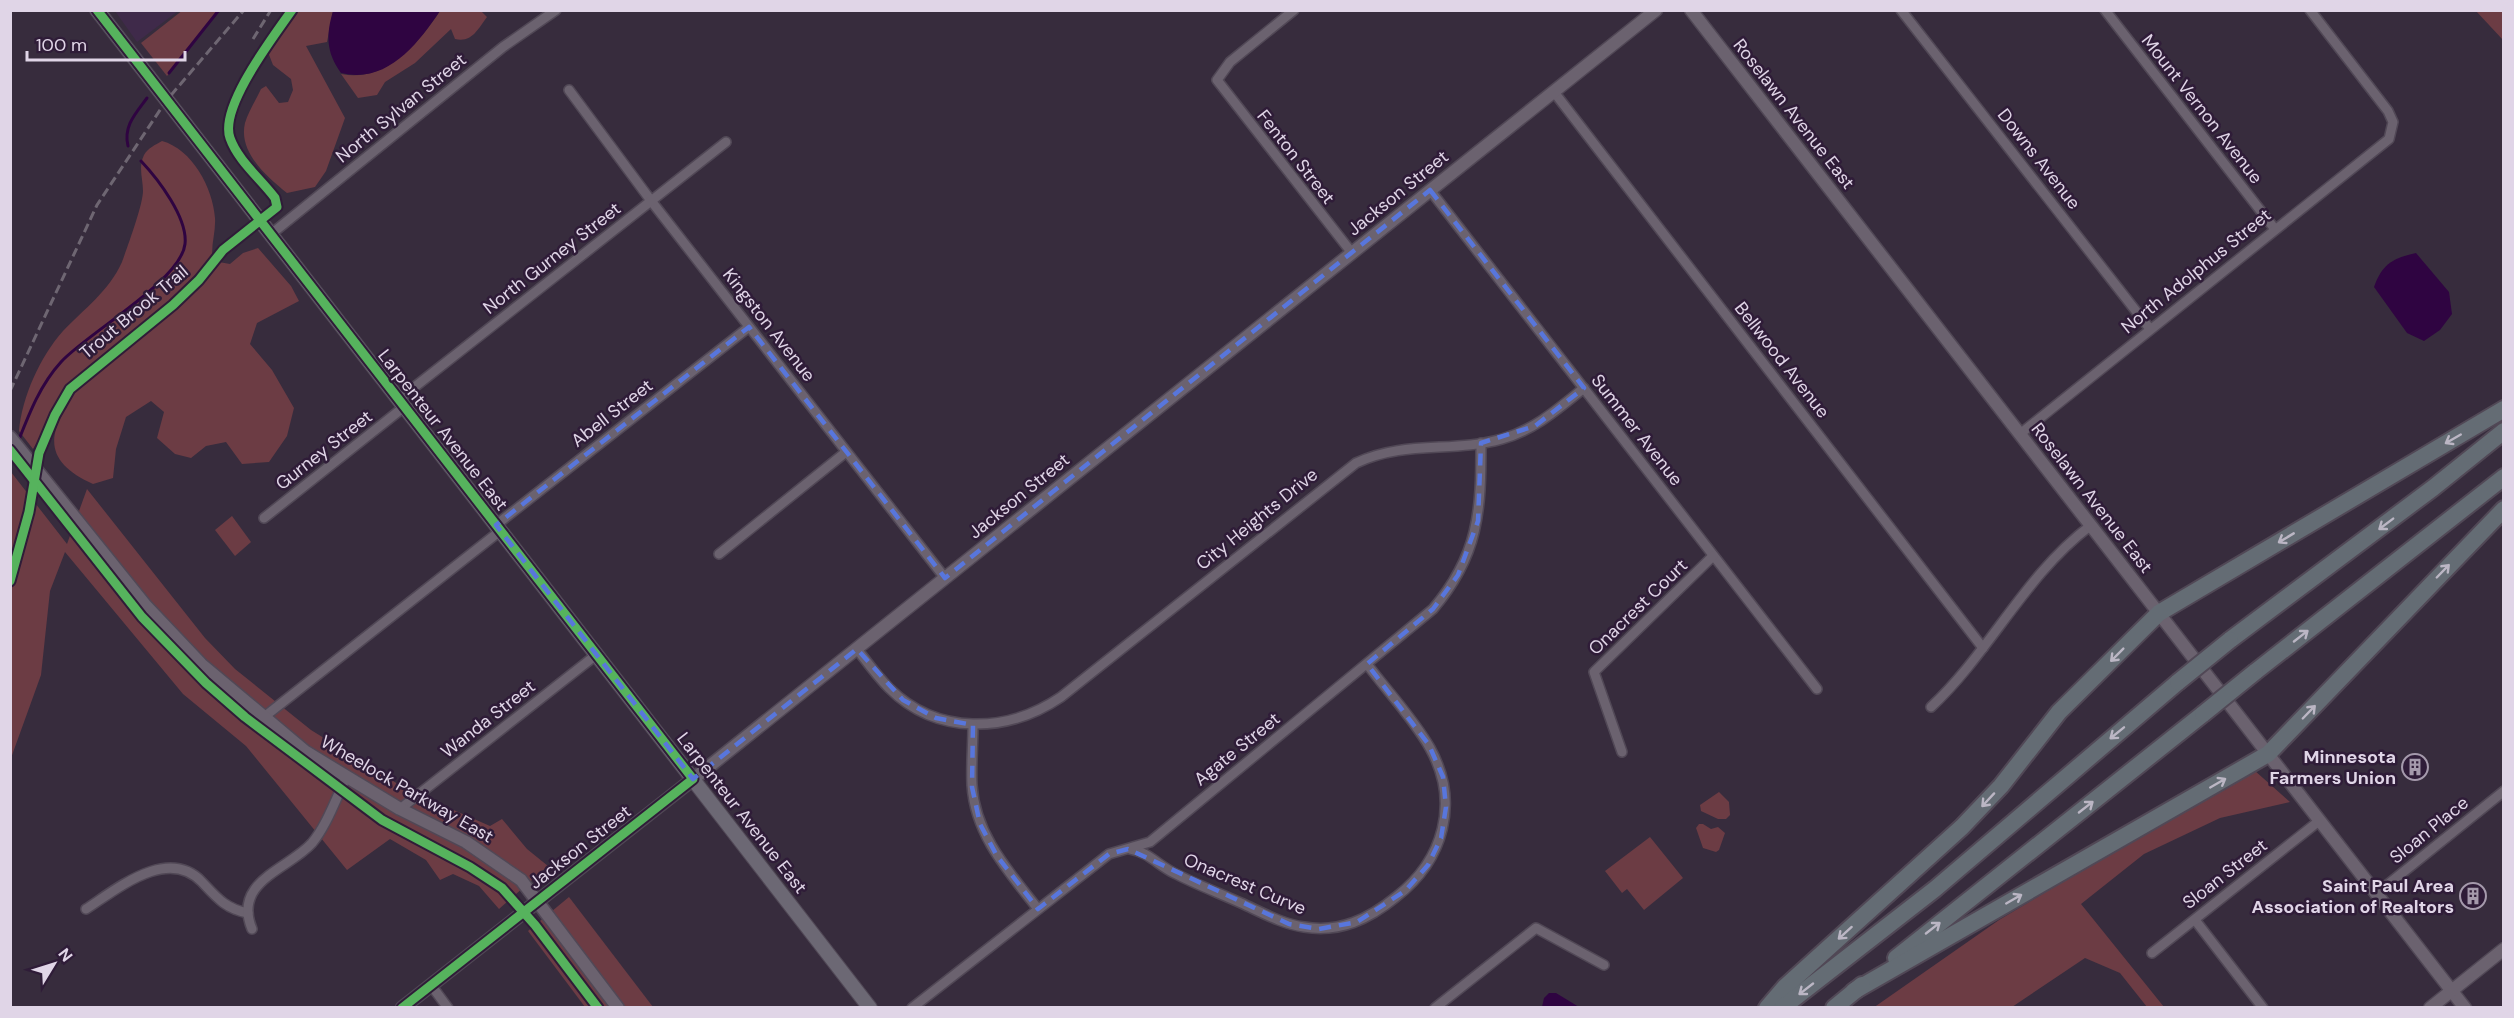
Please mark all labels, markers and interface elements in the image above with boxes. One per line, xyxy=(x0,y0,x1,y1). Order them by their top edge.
scale bar xyxy=(27,24,184,62)
street label: Mount Vernon Avenue xyxy=(2136,29,2268,189)
text: 100 m xyxy=(36,33,87,57)
street label: Roselawn Avenue East xyxy=(1728,34,1860,194)
street label: North Sylvan Street xyxy=(331,48,471,168)
street label: Downs Avenue xyxy=(1992,104,2086,214)
street label: Fenton Street xyxy=(1252,105,1340,209)
street label: Jackson Street xyxy=(1342,145,1454,241)
street label: North Gurney Street xyxy=(478,197,626,319)
street label: North Adolphus Street xyxy=(2116,203,2276,339)
street label: Trout Brook Trail xyxy=(75,260,193,364)
street label: Kingston Avenue xyxy=(717,263,821,387)
street label: Bellwood Avenue xyxy=(1729,297,1835,423)
street label: Larpenteur Avenue East xyxy=(373,345,513,515)
street label: Summer Avenue xyxy=(1586,369,1688,491)
street label: Abell Street xyxy=(566,374,658,452)
street label: Gurney Street xyxy=(271,405,377,495)
street label: Roselawn Avenue East xyxy=(2026,418,2158,578)
one-way arrow xyxy=(2445,434,2463,445)
street label: Jackson Street xyxy=(963,448,1075,544)
street label: City Heights Drive xyxy=(1191,463,1323,575)
one-way arrow xyxy=(2378,517,2394,530)
one-way arrow xyxy=(2277,533,2294,545)
street label: Onacrest Court xyxy=(1583,554,1693,660)
one-way arrow xyxy=(2436,564,2450,579)
one-way arrow xyxy=(2293,629,2309,642)
one-way arrow xyxy=(2110,647,2125,662)
street label: Wanda Street xyxy=(436,675,540,763)
one-way arrow xyxy=(2301,705,2315,720)
street label: Agate Street xyxy=(1189,707,1285,791)
one-way arrow xyxy=(2109,727,2125,740)
street label: Larpenteur Avenue East xyxy=(672,728,812,898)
street label: Wheelock Parkway East xyxy=(316,730,498,848)
place label: Minnesota Farmers Union xyxy=(2269,745,2396,790)
building icon: Minnesota Farmers Union xyxy=(2400,752,2430,782)
one-way arrow xyxy=(2209,777,2226,789)
street label: Sloan Place xyxy=(2385,791,2473,869)
one-way arrow xyxy=(1981,792,1995,807)
street label: Jackson Street xyxy=(524,800,636,894)
one-way arrow xyxy=(2077,801,2093,814)
street label: Sloan Street xyxy=(2178,833,2272,915)
street label: Onacrest Curve xyxy=(1180,847,1310,921)
place label: Saint Paul Area Association of Realtors xyxy=(2251,874,2454,919)
building icon: Saint Paul Area Association of Realtors xyxy=(2458,881,2488,911)
one-way arrow xyxy=(2006,893,2023,905)
one-way arrow xyxy=(1925,922,1941,935)
one-way arrow xyxy=(1838,926,1853,940)
north arrow xyxy=(24,934,84,994)
text: N xyxy=(54,944,77,966)
one-way arrow xyxy=(1798,983,1814,996)

